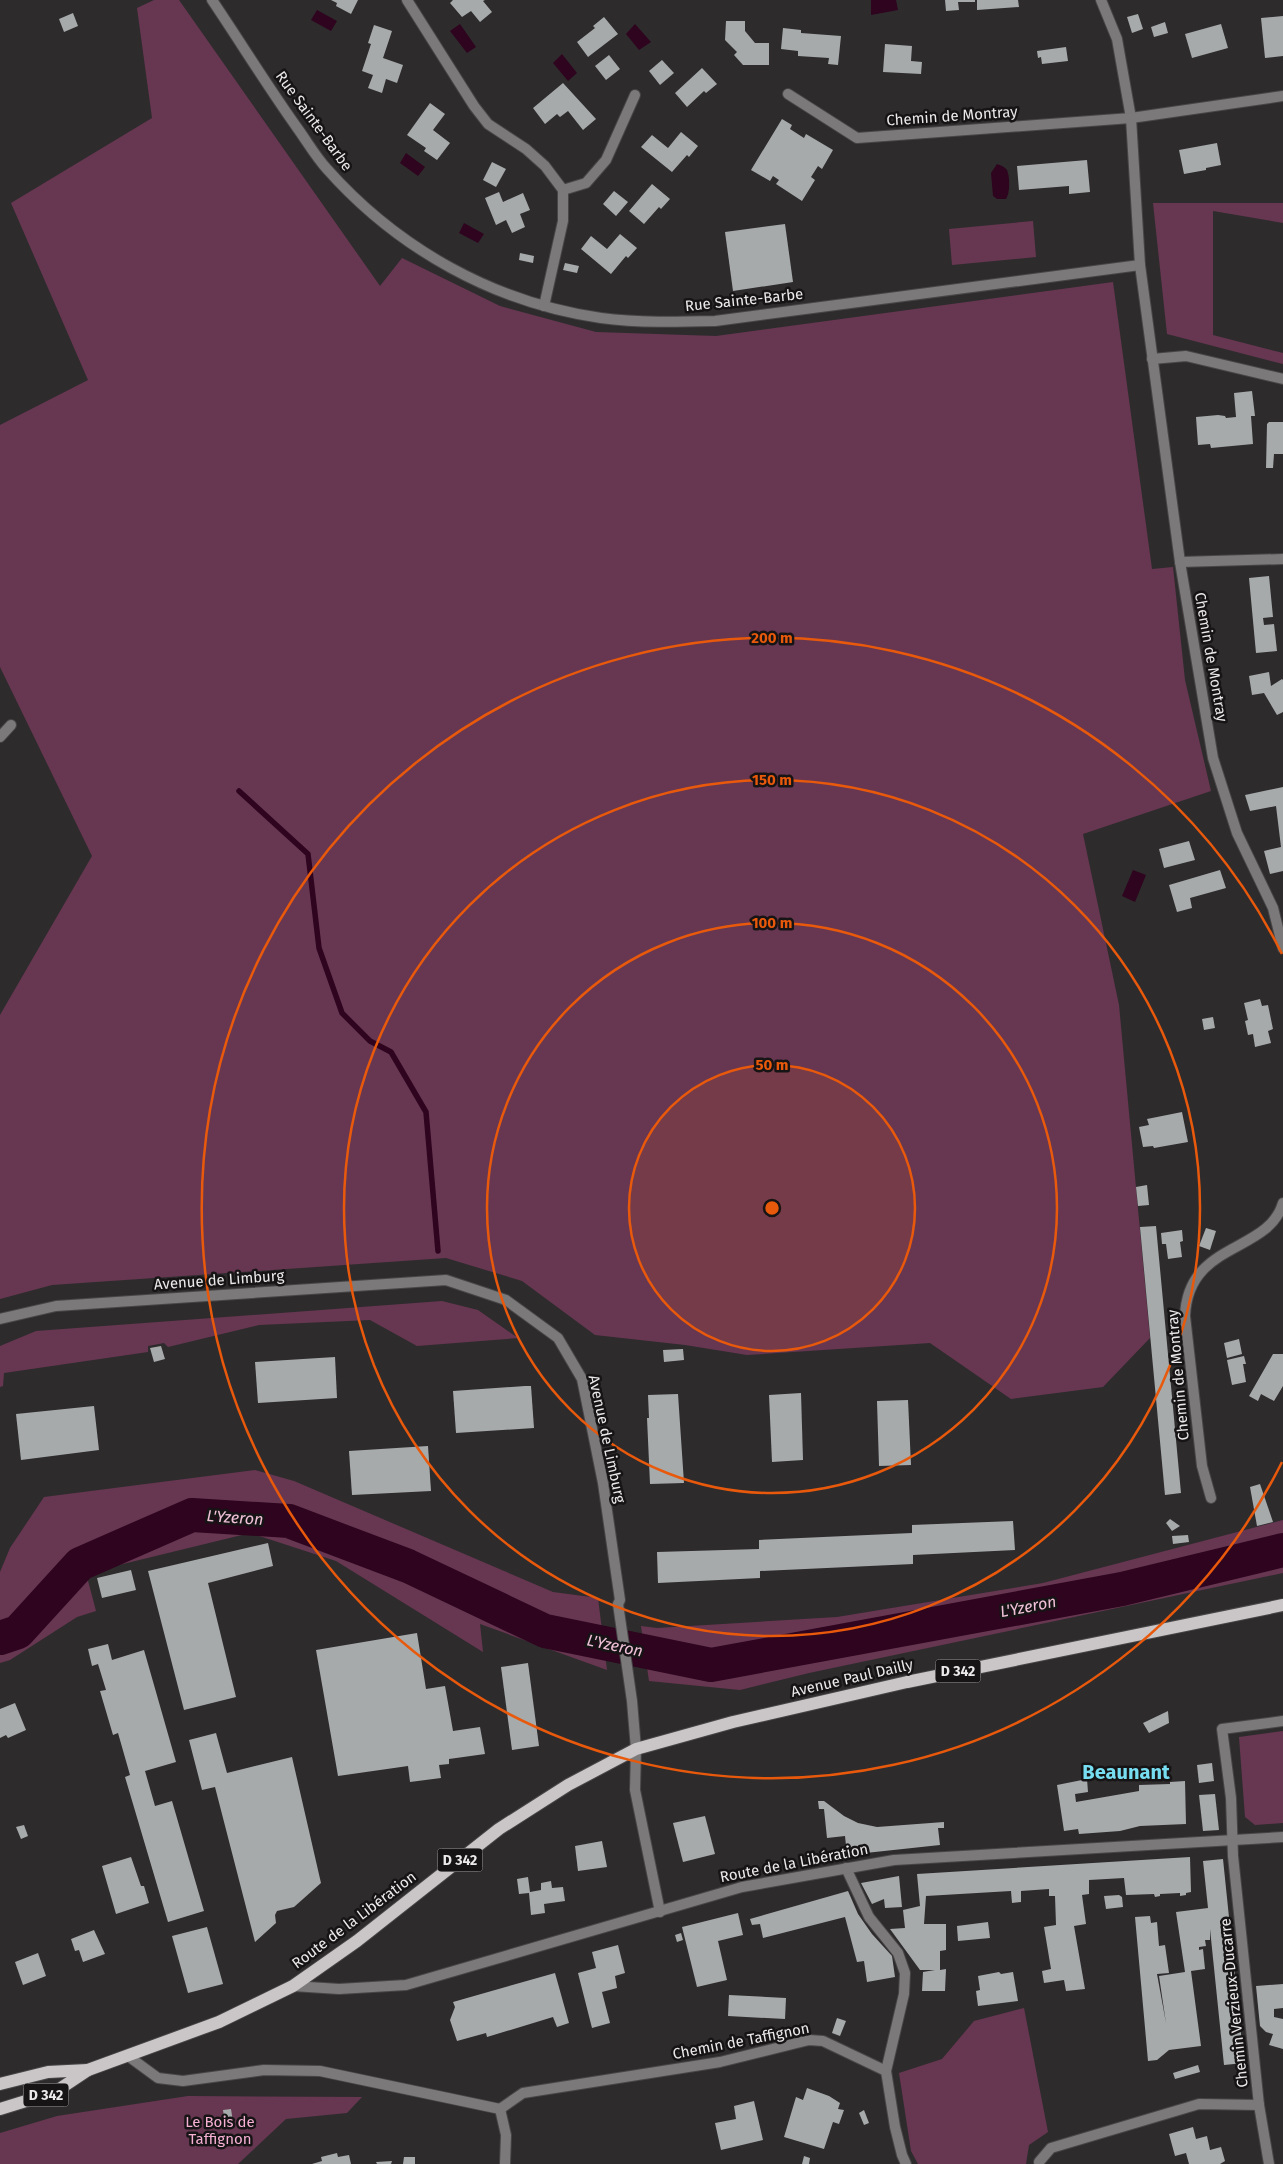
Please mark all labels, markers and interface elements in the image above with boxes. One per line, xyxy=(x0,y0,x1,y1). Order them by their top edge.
street label: Rue Sainte-Barbe xyxy=(272,68,356,174)
street label: Chemin de Montray xyxy=(886,102,1019,130)
street label: Rue Sainte-Barbe xyxy=(684,285,804,315)
street label: Chemin de Montray xyxy=(1191,591,1231,724)
text: 200 m xyxy=(751,629,793,647)
text: 150 m xyxy=(752,771,792,789)
text: 100 m xyxy=(752,914,792,932)
text: 50 m xyxy=(755,1056,789,1074)
centre of rings xyxy=(763,1199,781,1217)
street label: Avenue de Limburg xyxy=(153,1266,285,1294)
street label: Chemin de Montray xyxy=(1163,1308,1193,1441)
street label: Avenue de Limburg xyxy=(585,1373,629,1505)
water label: L'Yzeron xyxy=(206,1506,264,1529)
water label: L'Yzeron xyxy=(998,1592,1058,1621)
water label: L'Yzeron xyxy=(585,1630,645,1661)
street label: Avenue Paul Dailly xyxy=(789,1655,915,1701)
road number: D 342 xyxy=(936,1660,980,1682)
district label: Beaunant xyxy=(1082,1760,1170,1784)
street label: Route de la Libération xyxy=(718,1840,870,1886)
road number: D 342 xyxy=(438,1848,482,1872)
street label: Route de la Libération xyxy=(288,1867,420,1973)
street label: Chemin Verzieux-Ducarre xyxy=(1216,1917,1252,2089)
street label: Chemin de Taffignon xyxy=(671,2019,811,2063)
road number: D 342 xyxy=(23,2084,68,2106)
park label: Le Bois de Taffignon xyxy=(185,2113,255,2148)

